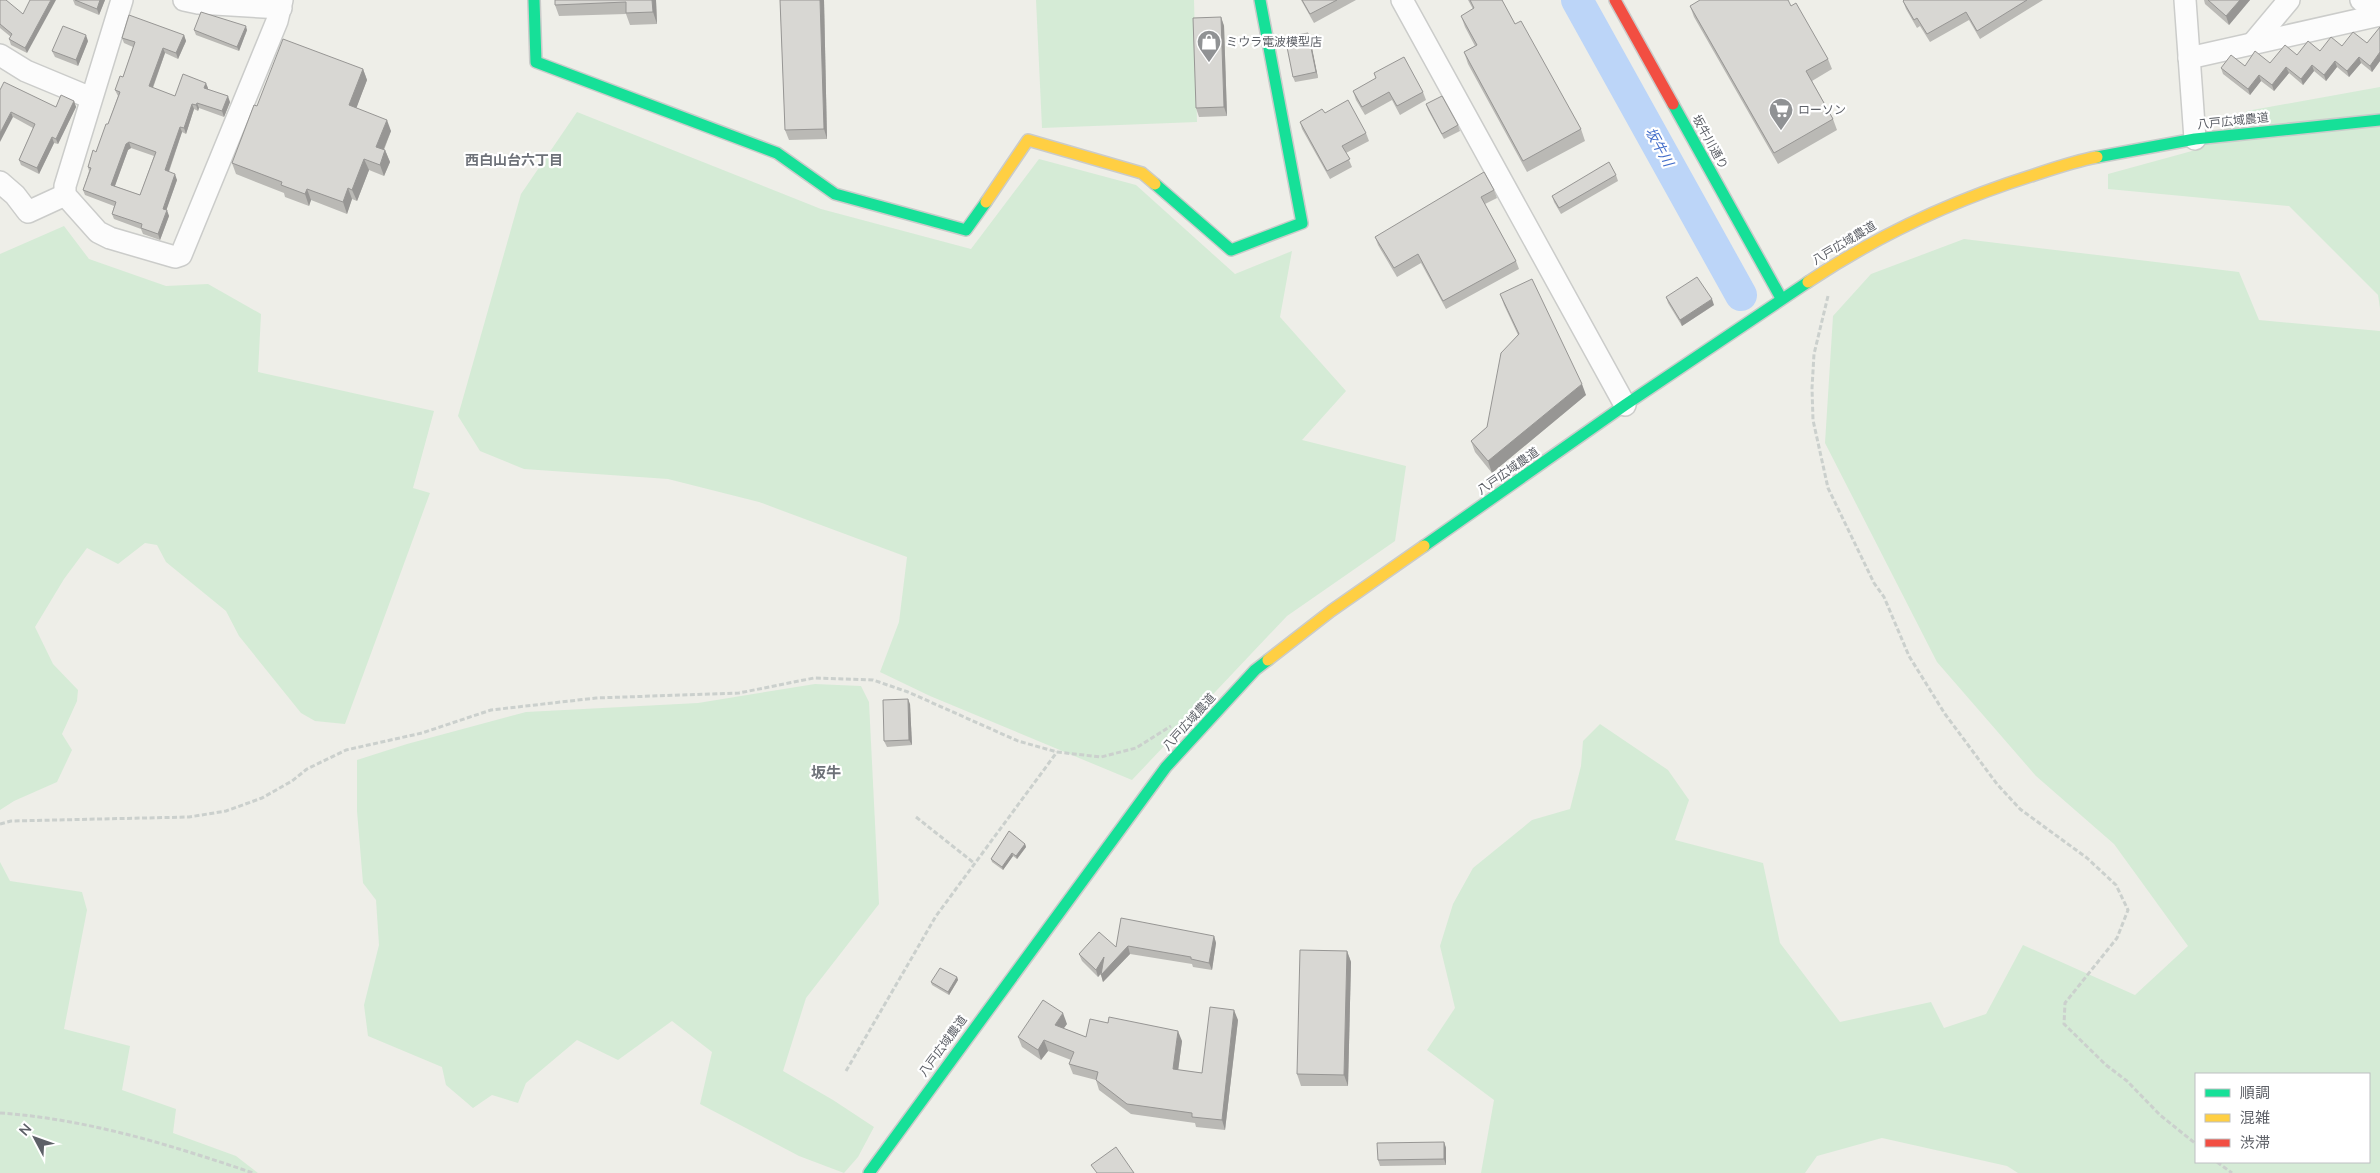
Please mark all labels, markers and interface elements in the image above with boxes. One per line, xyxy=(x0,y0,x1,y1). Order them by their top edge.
shop icon: ミウラ電波模型店 xyxy=(1196,29,1222,63)
place label: ミウラ電波模型店 xyxy=(1226,34,1322,50)
supermarket icon: ローソン xyxy=(1768,97,1794,131)
place label: ローソン xyxy=(1798,102,1846,118)
street label: 八戸広域農道 xyxy=(2196,109,2270,133)
street label: 坂牛川通り xyxy=(1688,112,1732,172)
water label: 坂牛川 xyxy=(1641,124,1678,172)
district label: 西白山台六丁目 xyxy=(465,151,563,170)
street label: 八戸広域農道 xyxy=(1809,218,1879,268)
street label: 八戸広域農道 xyxy=(1474,444,1542,498)
street label: 八戸広域農道 xyxy=(1159,690,1219,754)
district label: 坂牛 xyxy=(811,763,841,783)
street label: 八戸広域農道 xyxy=(915,1012,971,1080)
legend xyxy=(2195,1073,2370,1163)
text: 順調 xyxy=(2240,1083,2270,1103)
text: 混雑 xyxy=(2240,1108,2270,1128)
north arrow xyxy=(10,1113,60,1163)
text: N xyxy=(15,1120,36,1140)
text: 渋滞 xyxy=(2240,1133,2270,1153)

